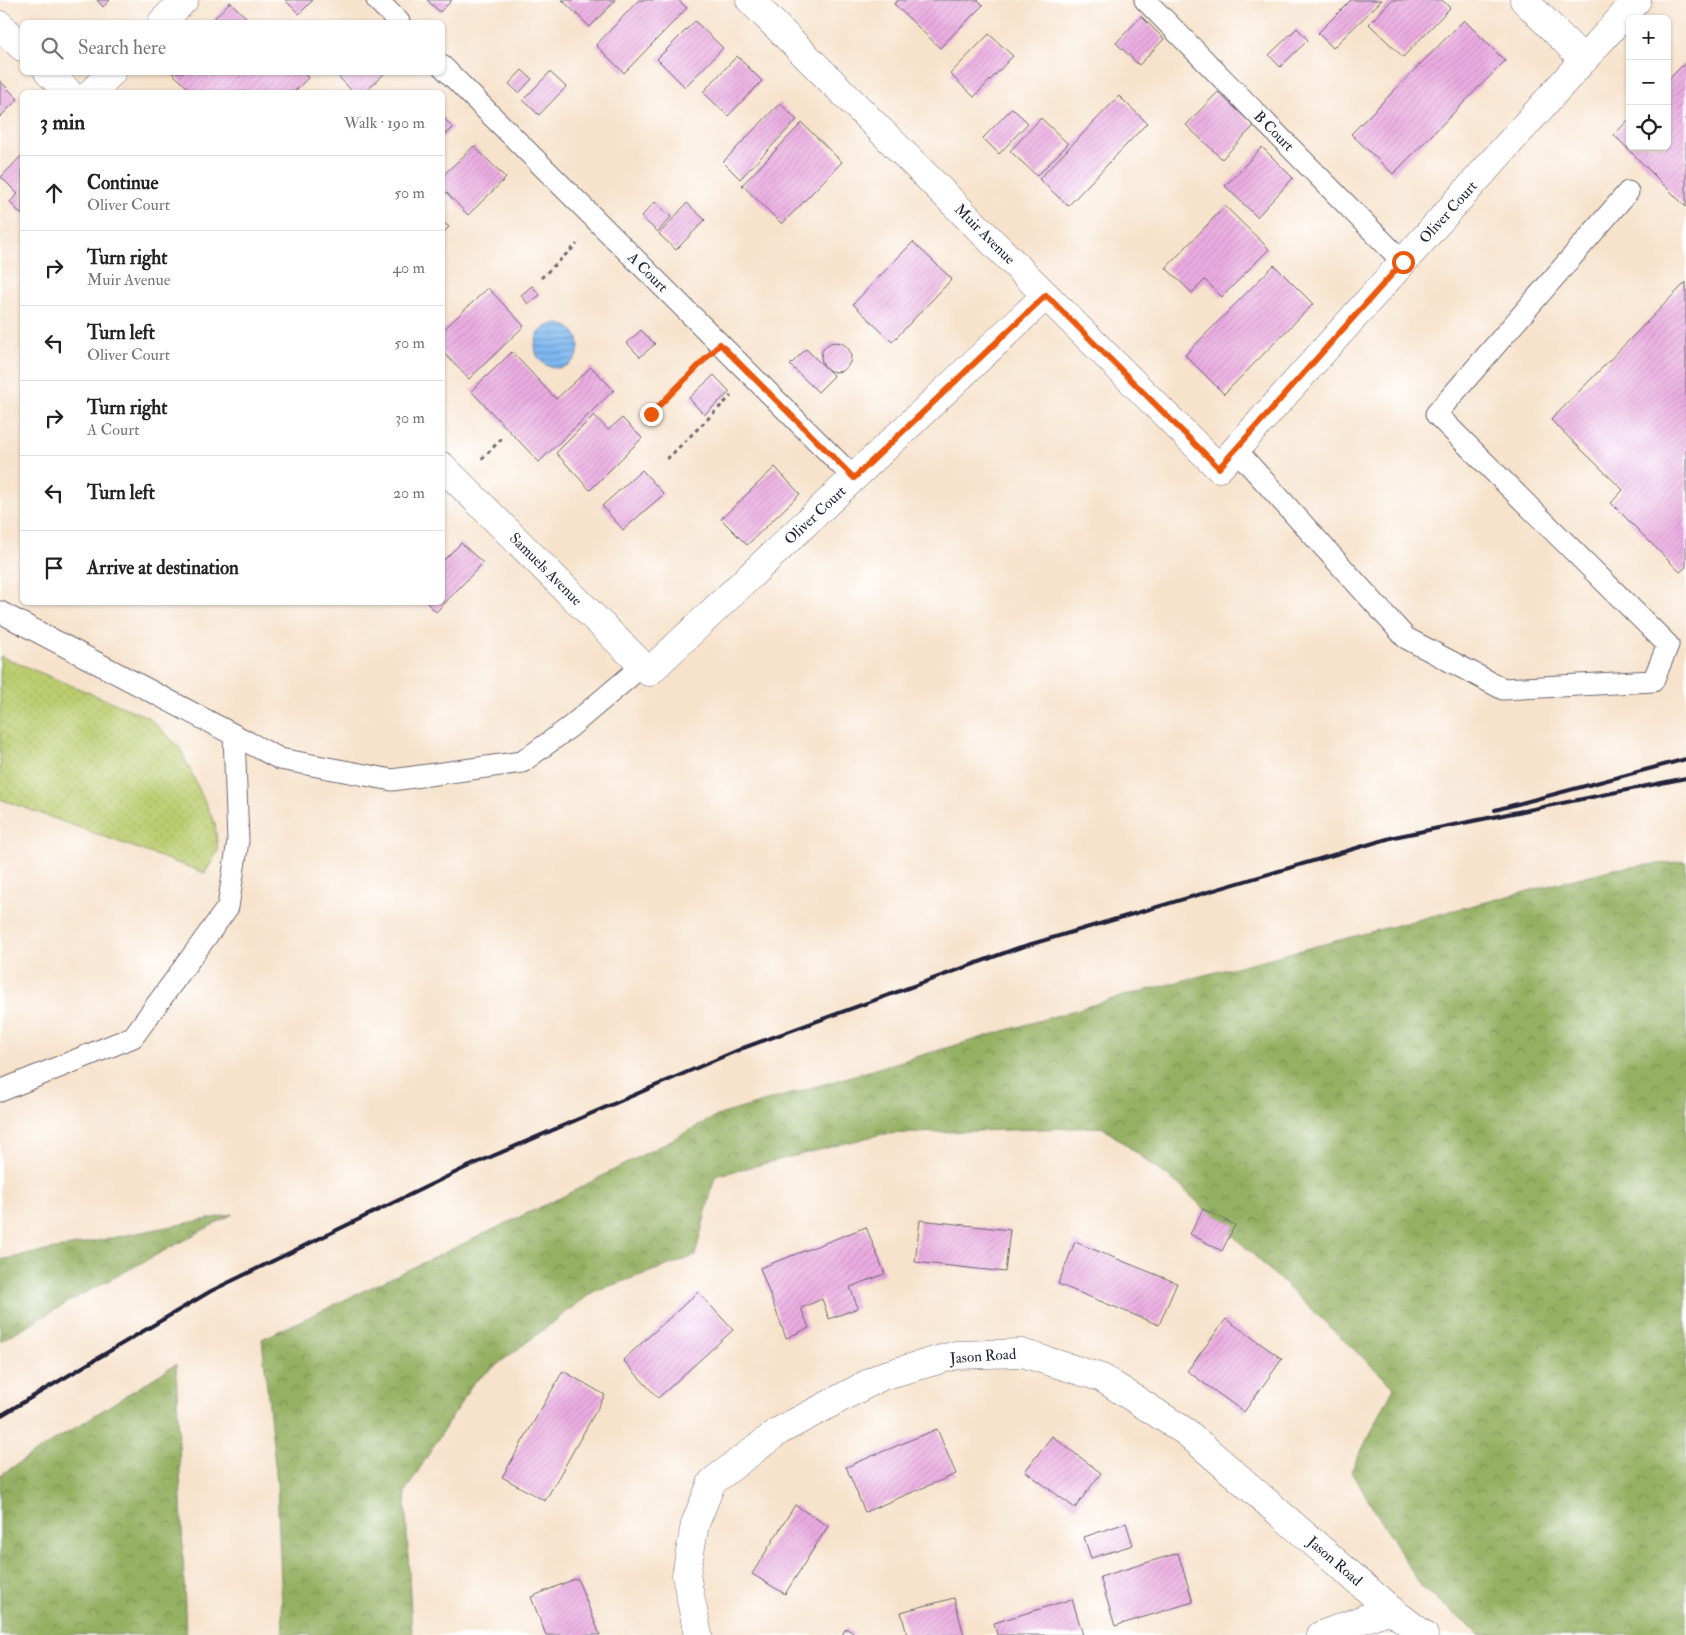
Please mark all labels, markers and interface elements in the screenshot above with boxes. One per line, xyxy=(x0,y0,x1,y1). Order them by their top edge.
map controls xyxy=(1626,15,1671,150)
button: + xyxy=(1626,15,1671,60)
search box xyxy=(20,20,445,75)
icon: search xyxy=(38,34,66,62)
text: Search here xyxy=(78,36,166,60)
button: − xyxy=(1626,60,1671,105)
button: locate xyxy=(1626,105,1671,150)
street label: B Court xyxy=(1249,107,1298,156)
text: 3 min xyxy=(40,109,85,136)
text: Walk · 190 m xyxy=(344,113,425,133)
text: Continue xyxy=(87,171,158,195)
street label: Oliver Court xyxy=(1415,177,1482,248)
icon: ahead xyxy=(40,179,68,207)
text: 50 m xyxy=(394,183,425,203)
text: Oliver Court xyxy=(87,195,170,215)
street label: Muir Avenue xyxy=(950,200,1019,269)
text: Turn right xyxy=(87,246,167,270)
street label: A Court xyxy=(623,248,672,297)
route start xyxy=(1392,251,1415,274)
icon: right xyxy=(40,254,68,282)
text: 40 m xyxy=(392,258,425,278)
text: Muir Avenue xyxy=(87,270,170,290)
text: Turn left xyxy=(87,321,155,345)
icon: left xyxy=(40,329,68,357)
text: 50 m xyxy=(394,333,425,353)
text: Oliver Court xyxy=(87,345,170,365)
text: Turn right xyxy=(87,396,167,420)
route end xyxy=(640,403,663,426)
icon: right xyxy=(40,404,68,432)
text: 30 m xyxy=(395,408,425,428)
text: A Court xyxy=(87,420,139,440)
icon: left xyxy=(40,479,68,507)
text: Turn left xyxy=(87,481,155,505)
street label: Oliver Court xyxy=(780,482,850,549)
text: 20 m xyxy=(393,483,425,503)
street label: Samuels Avenue xyxy=(505,529,586,610)
icon: arrive xyxy=(40,554,68,582)
text: Arrive at destination xyxy=(87,556,239,580)
street label: Jason Road xyxy=(948,1345,1018,1369)
street label: Jason Road xyxy=(1302,1532,1366,1592)

